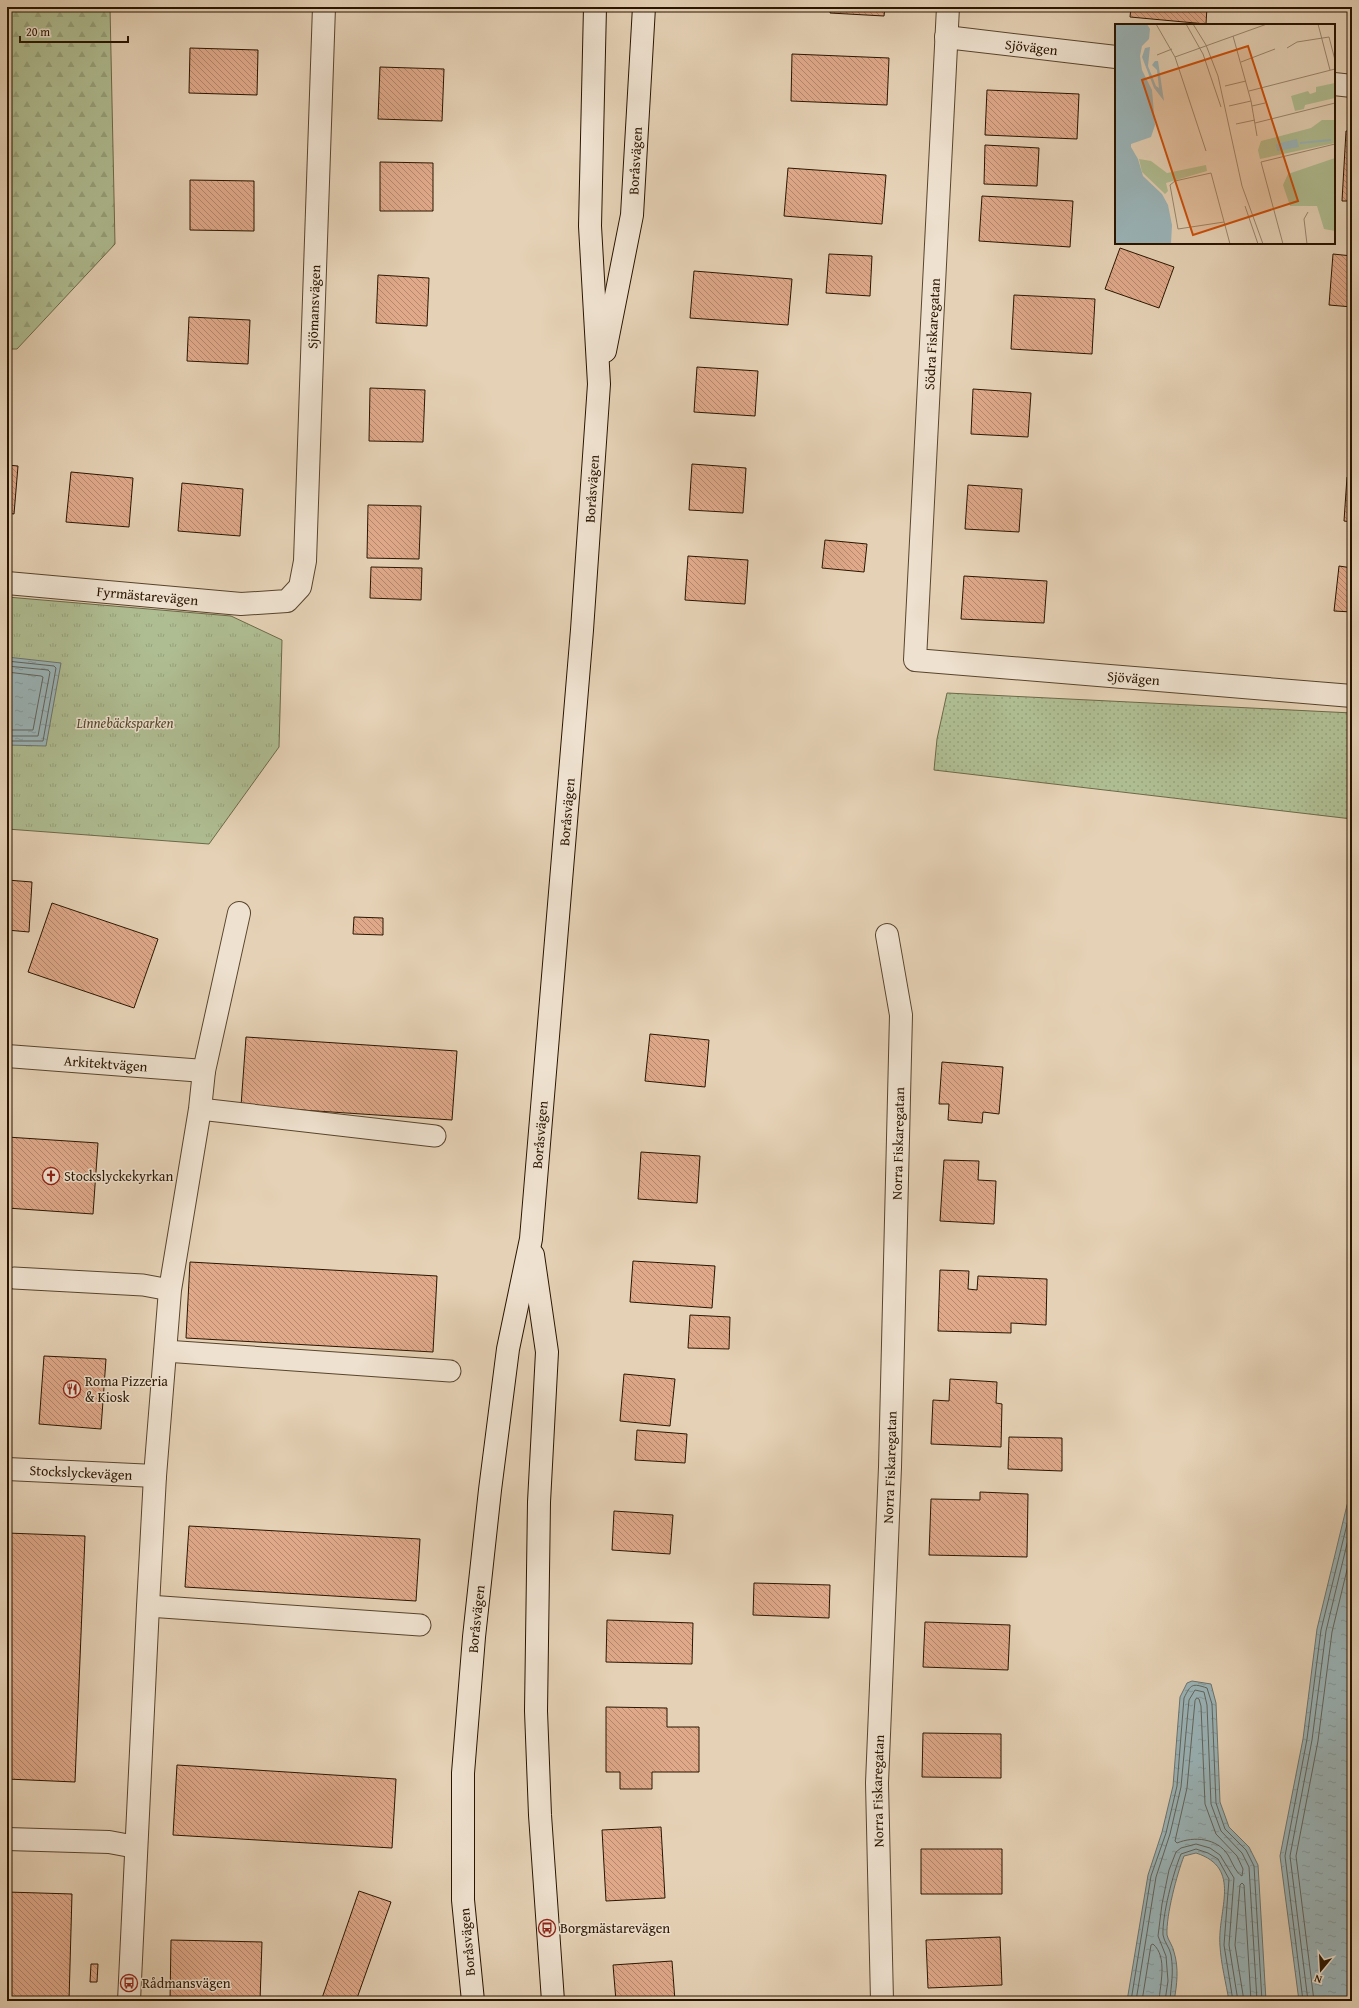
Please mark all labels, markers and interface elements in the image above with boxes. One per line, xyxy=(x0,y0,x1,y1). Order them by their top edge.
scale bar xyxy=(20,18,128,44)
text: 20 m xyxy=(26,23,50,40)
inset map xyxy=(1115,24,1335,244)
street label: Sjövägen xyxy=(1004,34,1059,60)
street label: Boråsvägen xyxy=(623,126,647,195)
street label: Sjömansvägen xyxy=(302,264,325,349)
street label: Södra Fiskaregatan xyxy=(919,277,945,390)
street label: Boråsvägen xyxy=(579,454,604,523)
street label: Fyrmästarevägen xyxy=(96,581,199,610)
street label: Sjövägen xyxy=(1106,666,1161,690)
park label: Linnebäcksparken xyxy=(75,713,174,733)
street label: Boråsvägen xyxy=(554,777,580,847)
street label: Arkitektvägen xyxy=(63,1050,148,1077)
street label: Norra Fiskaregatan xyxy=(887,1087,909,1200)
street label: Boråsvägen xyxy=(527,1100,553,1169)
church icon: Stockslyckekyrkan xyxy=(41,1166,61,1186)
place label: Stockslyckekyrkan xyxy=(64,1166,173,1186)
place label: Roma Pizzeria & Kiosk xyxy=(85,1371,168,1407)
restaurant icon: Roma Pizzeria & Kiosk xyxy=(62,1379,82,1399)
street label: Norra Fiskaregatan xyxy=(878,1411,901,1524)
street label: Stockslyckevägen xyxy=(29,1460,133,1485)
street label: Boråsvägen xyxy=(463,1584,490,1654)
street label: Norra Fiskaregatan xyxy=(867,1734,889,1848)
street label: Boråsvägen xyxy=(454,1907,480,1977)
bus stop icon: Borgmästarevägen xyxy=(537,1918,557,1938)
place label: Borgmästarevägen xyxy=(560,1918,670,1938)
north arrow xyxy=(1301,1950,1341,1990)
text: N xyxy=(1311,1971,1324,1988)
bus stop icon: Rådmansvägen xyxy=(119,1973,139,1993)
place label: Rådmansvägen xyxy=(142,1973,231,1993)

